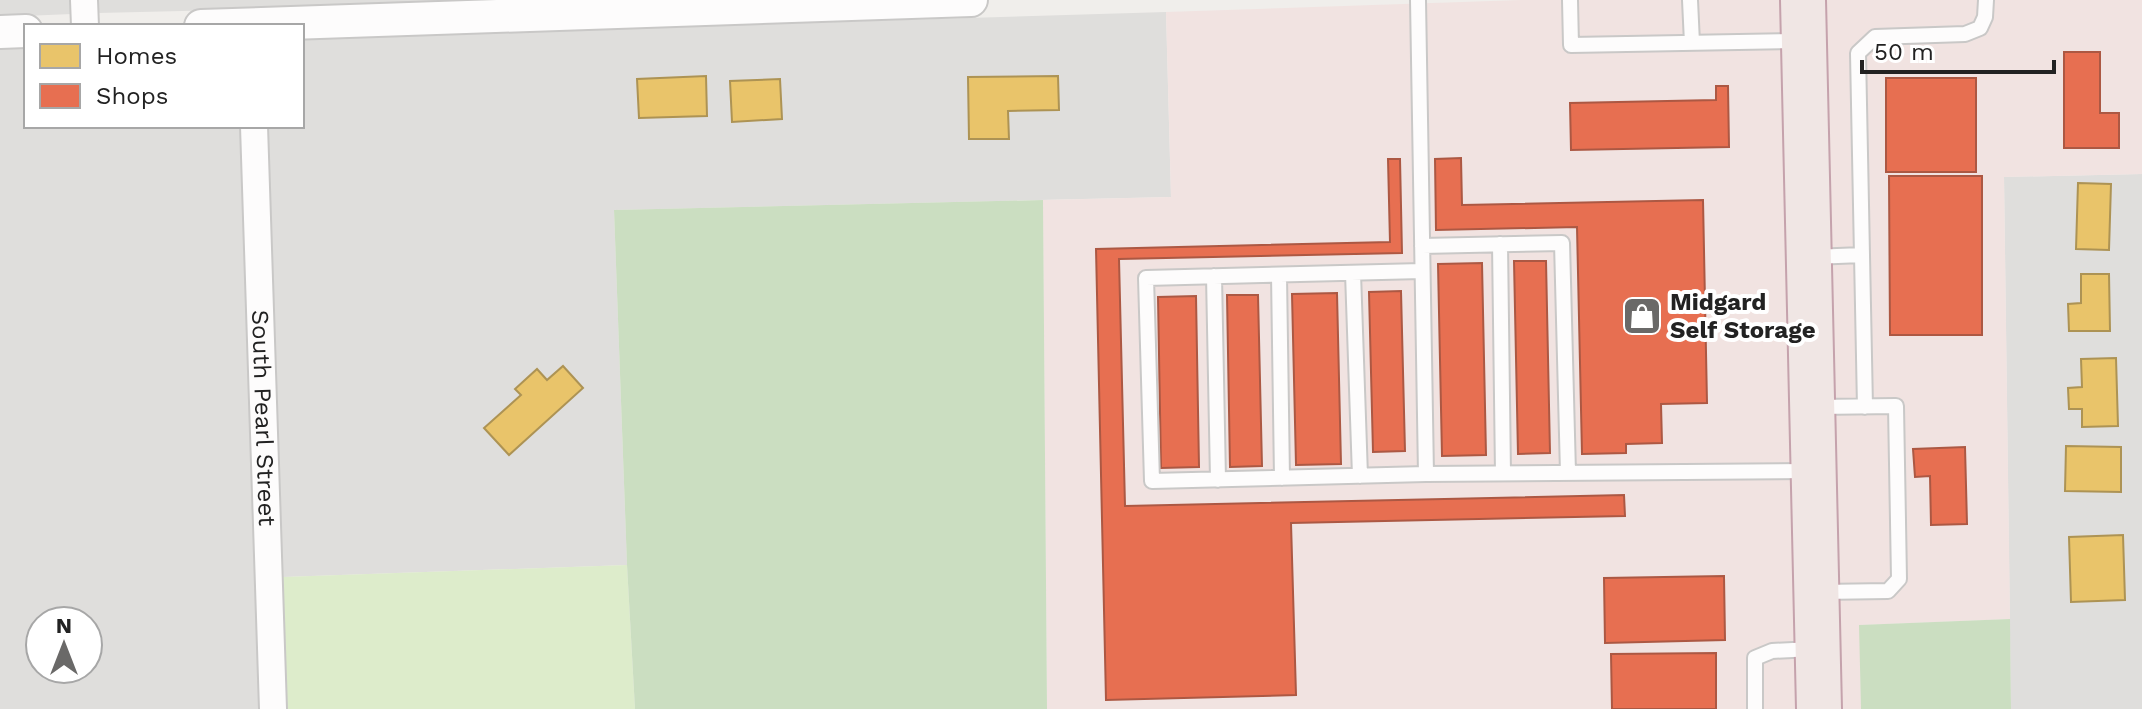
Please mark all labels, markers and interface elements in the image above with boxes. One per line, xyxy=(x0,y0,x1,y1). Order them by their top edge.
legend xyxy=(24,24,304,128)
scale bar xyxy=(1862,24,2054,74)
text: 50 m xyxy=(1874,38,1934,66)
text: Homes xyxy=(96,42,177,70)
text: Shops xyxy=(96,82,168,110)
place label: Midgard Self Storage xyxy=(1670,288,1816,344)
shop icon: Midgard Self Storage xyxy=(1621,295,1663,337)
street label: South Pearl Street xyxy=(246,309,281,526)
north arrow xyxy=(24,605,104,685)
text: N xyxy=(56,613,72,638)

